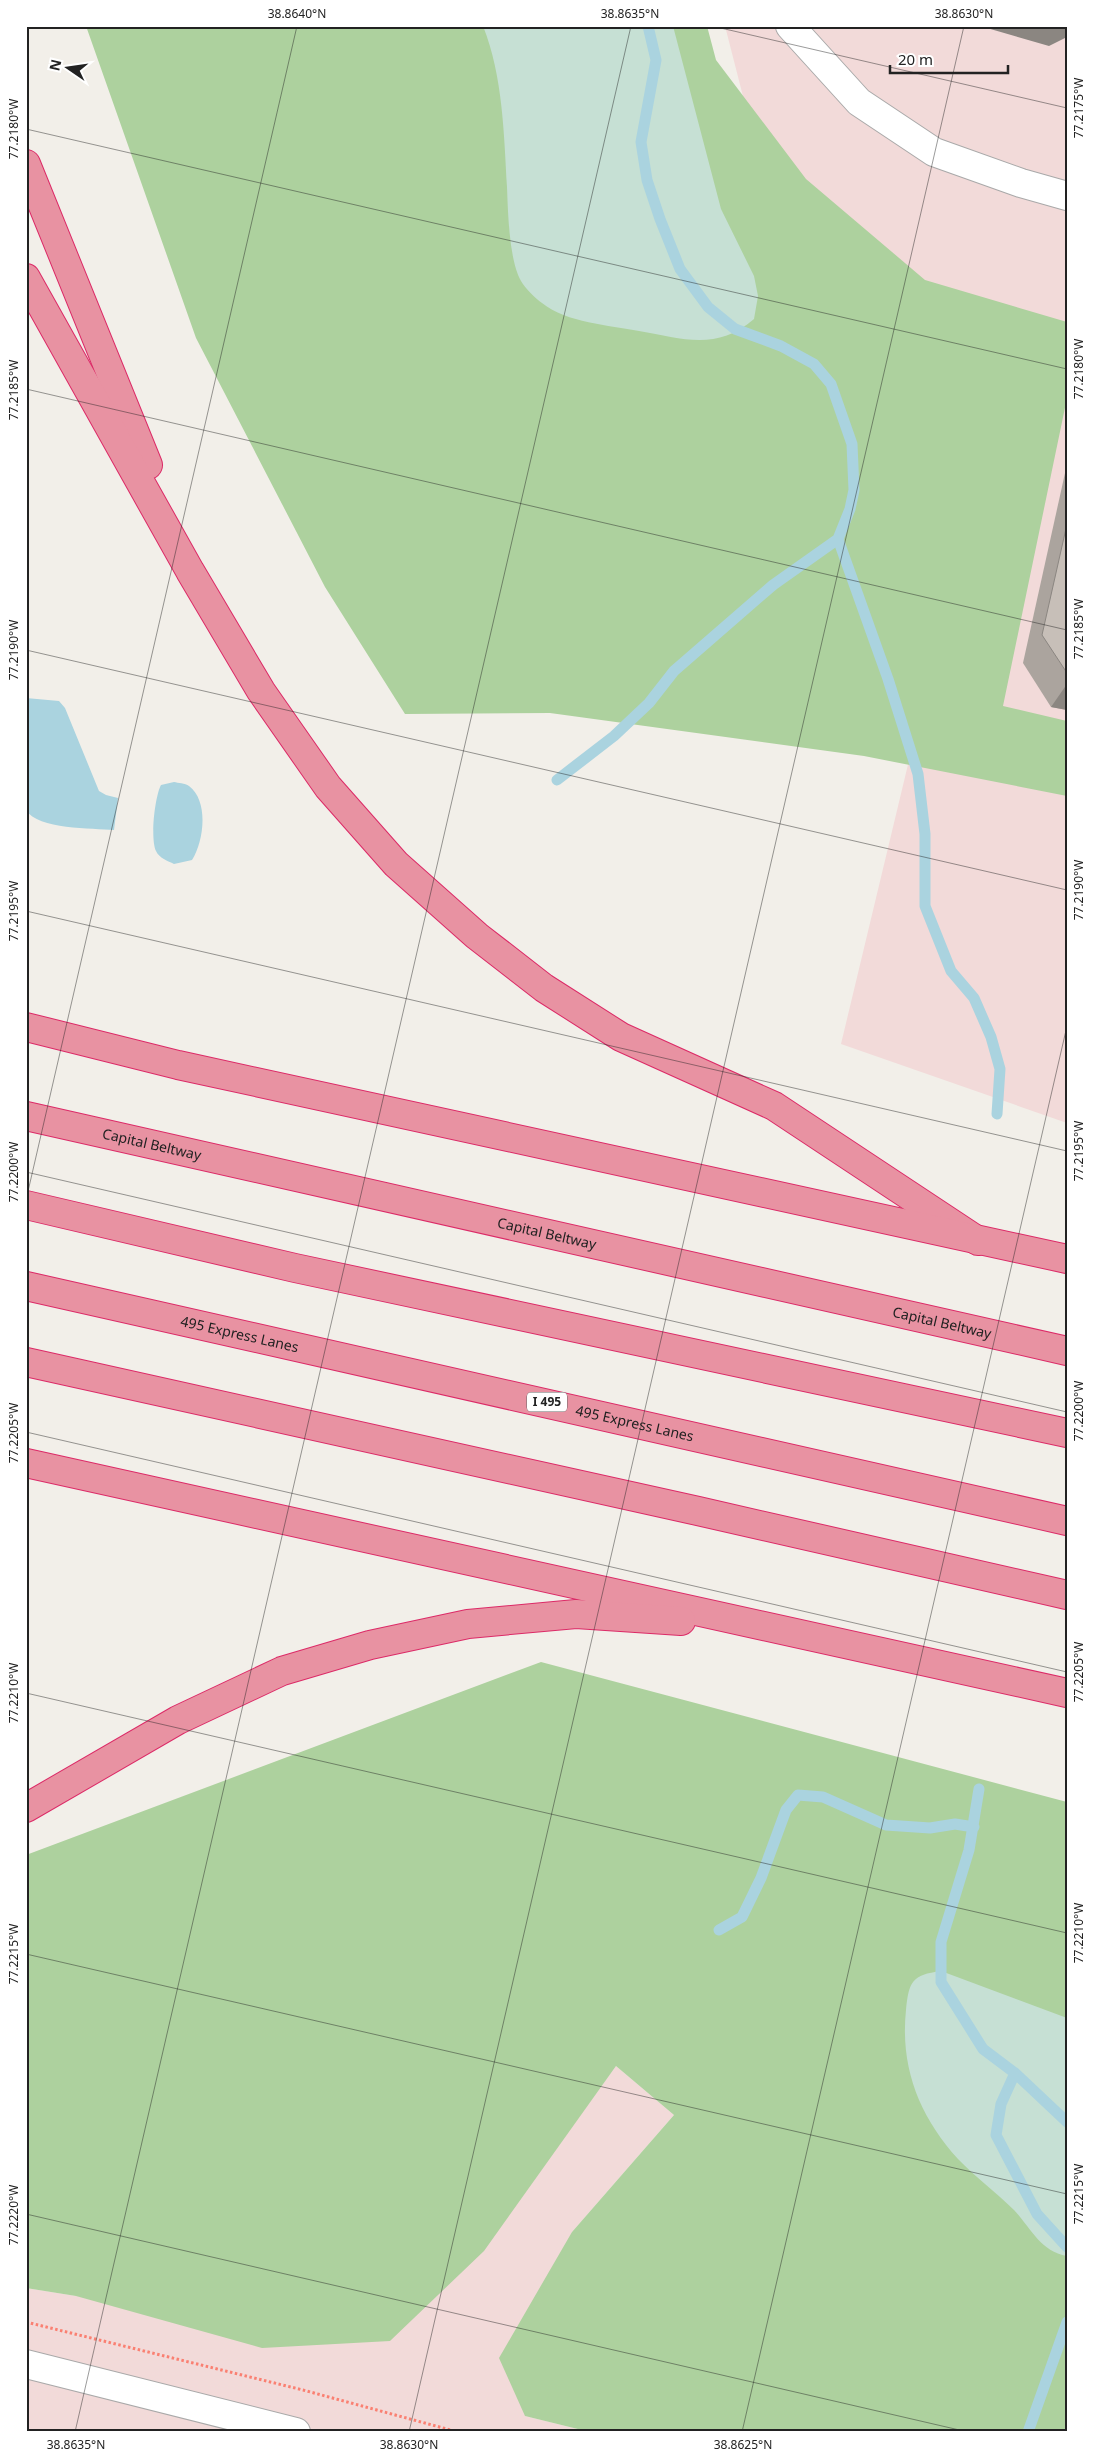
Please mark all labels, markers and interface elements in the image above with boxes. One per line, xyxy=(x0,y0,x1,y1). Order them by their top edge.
text: 38.8640°N xyxy=(268,5,326,22)
text: 38.8635°N xyxy=(601,5,659,22)
text: 38.8630°N xyxy=(935,5,993,22)
north arrow xyxy=(42,42,92,92)
scale bar xyxy=(890,42,1008,74)
text: 20 m xyxy=(898,49,933,69)
text: N xyxy=(44,57,65,73)
text: 77.2175°W xyxy=(1070,78,1087,138)
text: 77.2180°W xyxy=(5,99,22,159)
text: 77.2180°W xyxy=(1070,339,1087,399)
text: 77.2185°W xyxy=(5,360,22,420)
text: 77.2185°W xyxy=(1070,599,1087,659)
text: 77.2190°W xyxy=(5,620,22,680)
text: 77.2190°W xyxy=(1070,860,1087,920)
text: 77.2195°W xyxy=(5,881,22,941)
text: 77.2195°W xyxy=(1070,1121,1087,1181)
street label: Capital Beltway xyxy=(101,1124,204,1164)
text: 77.2200°W xyxy=(5,1142,22,1202)
street label: Capital Beltway xyxy=(496,1213,599,1254)
street label: Capital Beltway xyxy=(891,1302,994,1343)
street label: 495 Express Lanes xyxy=(179,1311,301,1356)
text: 77.2200°W xyxy=(1070,1381,1087,1441)
road number: I 495 xyxy=(527,1392,567,1411)
street label: 495 Express Lanes xyxy=(574,1400,696,1446)
text: 77.2205°W xyxy=(5,1403,22,1463)
text: 77.2205°W xyxy=(1070,1642,1087,1702)
text: 77.2210°W xyxy=(5,1663,22,1723)
text: 77.2210°W xyxy=(1070,1903,1087,1963)
text: 77.2215°W xyxy=(5,1924,22,1984)
text: 77.2215°W xyxy=(1070,2164,1087,2224)
text: 77.2220°W xyxy=(5,2185,22,2245)
text: 38.8635°N xyxy=(47,2436,105,2453)
text: 38.8630°N xyxy=(380,2436,438,2453)
text: 38.8625°N xyxy=(714,2436,772,2453)

